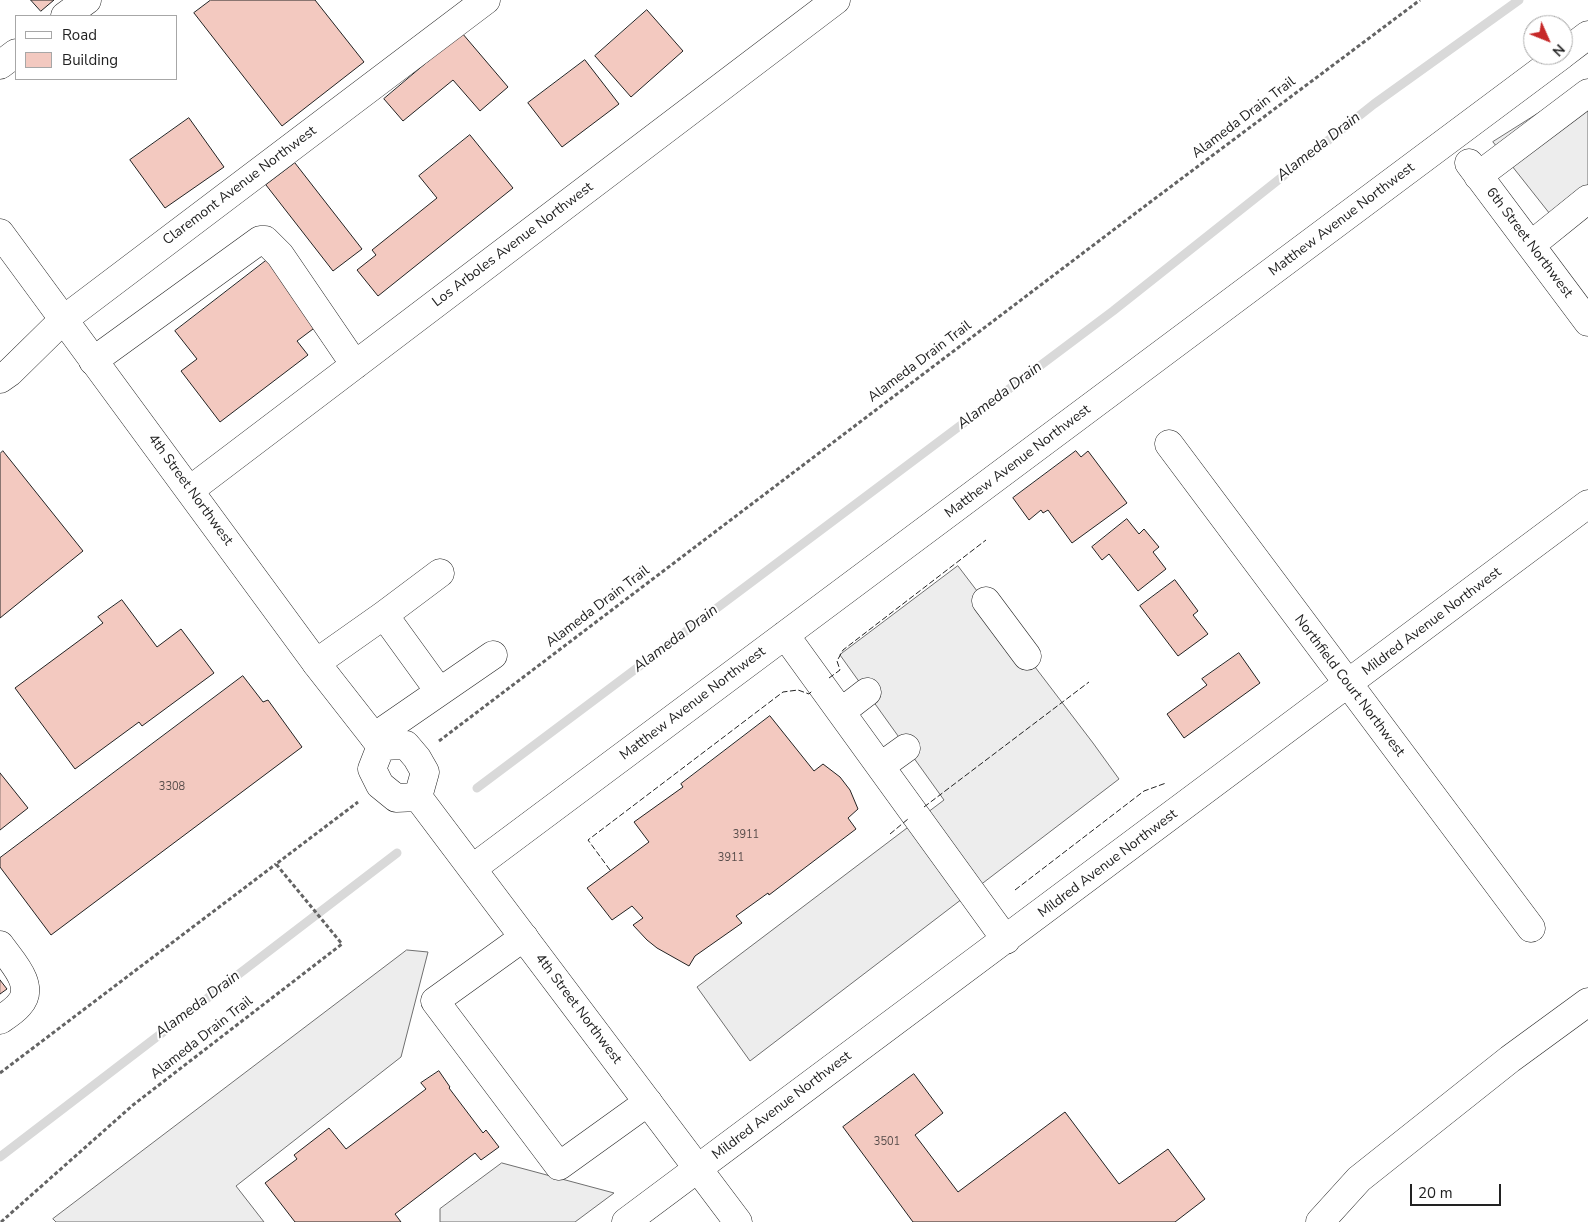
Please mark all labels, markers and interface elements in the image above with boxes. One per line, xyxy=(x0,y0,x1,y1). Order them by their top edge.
legend xyxy=(15,15,178,80)
north arrow xyxy=(1523,15,1573,65)
text: Road xyxy=(62,25,97,45)
text: N xyxy=(1548,40,1569,60)
text: Building xyxy=(62,50,118,70)
street label: Alameda Drain Trail xyxy=(1189,74,1299,162)
water label: Alameda Drain xyxy=(1274,109,1364,185)
street label: Claremont Avenue Northwest xyxy=(160,123,320,249)
street label: Matthew Avenue Northwest xyxy=(1266,160,1418,280)
street label: Los Arboles Avenue Northwest xyxy=(429,179,597,311)
street label: 6th Street Northwest xyxy=(1482,185,1576,301)
street label: Alameda Drain Trail xyxy=(865,318,975,406)
water label: Alameda Drain xyxy=(954,358,1046,434)
street label: Matthew Avenue Northwest xyxy=(942,402,1094,522)
street label: 4th Street Northwest xyxy=(144,431,236,549)
street label: Alameda Drain Trail xyxy=(543,563,653,651)
street label: Mildred Avenue Northwest xyxy=(1359,564,1505,680)
water label: Alameda Drain xyxy=(630,601,722,677)
street label: Northfield Court Northwest xyxy=(1290,612,1408,760)
street label: Matthew Avenue Northwest xyxy=(617,644,769,764)
house number: 3308 xyxy=(159,780,185,794)
street label: Mildred Avenue Northwest xyxy=(1035,806,1181,922)
house number: 3911 xyxy=(733,828,759,842)
house number: 3911 xyxy=(718,851,744,865)
street label: 4th Street Northwest xyxy=(531,951,625,1067)
water label: Alameda Drain xyxy=(152,967,244,1043)
street label: Alameda Drain Trail xyxy=(148,993,256,1083)
street label: Mildred Avenue Northwest xyxy=(709,1048,855,1164)
house number: 3501 xyxy=(874,1135,900,1149)
scale bar xyxy=(1413,1174,1504,1206)
text: 20 m xyxy=(1418,1183,1453,1203)

